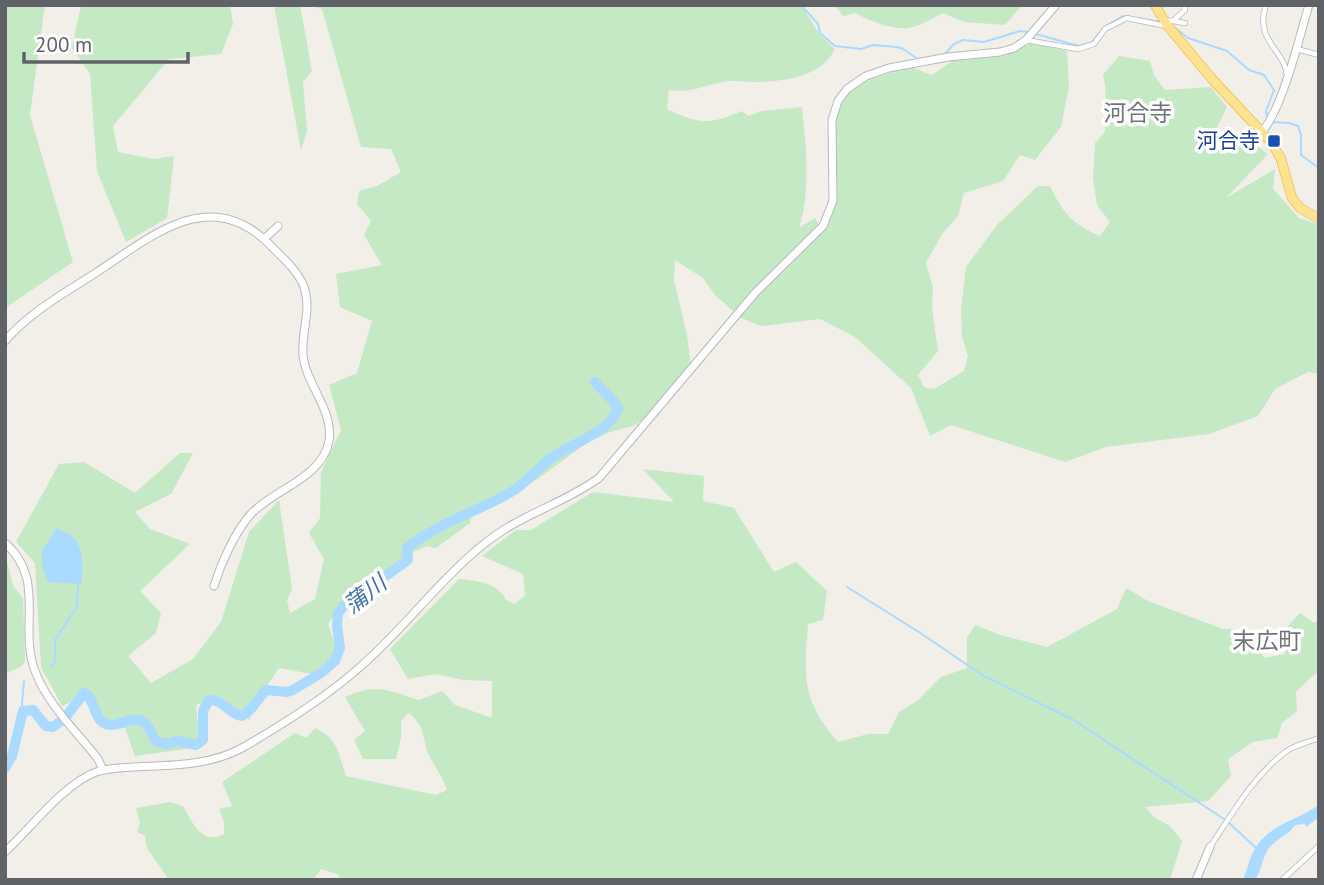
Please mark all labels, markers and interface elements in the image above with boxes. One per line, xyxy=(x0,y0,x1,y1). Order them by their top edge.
scale bar xyxy=(24,21,189,65)
text: 200 m xyxy=(35,31,92,58)
district label: 河合寺 xyxy=(1104,98,1173,127)
place label: 河合寺 xyxy=(1197,127,1260,154)
marker: 河合寺 xyxy=(1266,133,1282,149)
water label: 蒲川 xyxy=(338,566,394,619)
district label: 末広町 xyxy=(1233,626,1302,655)

